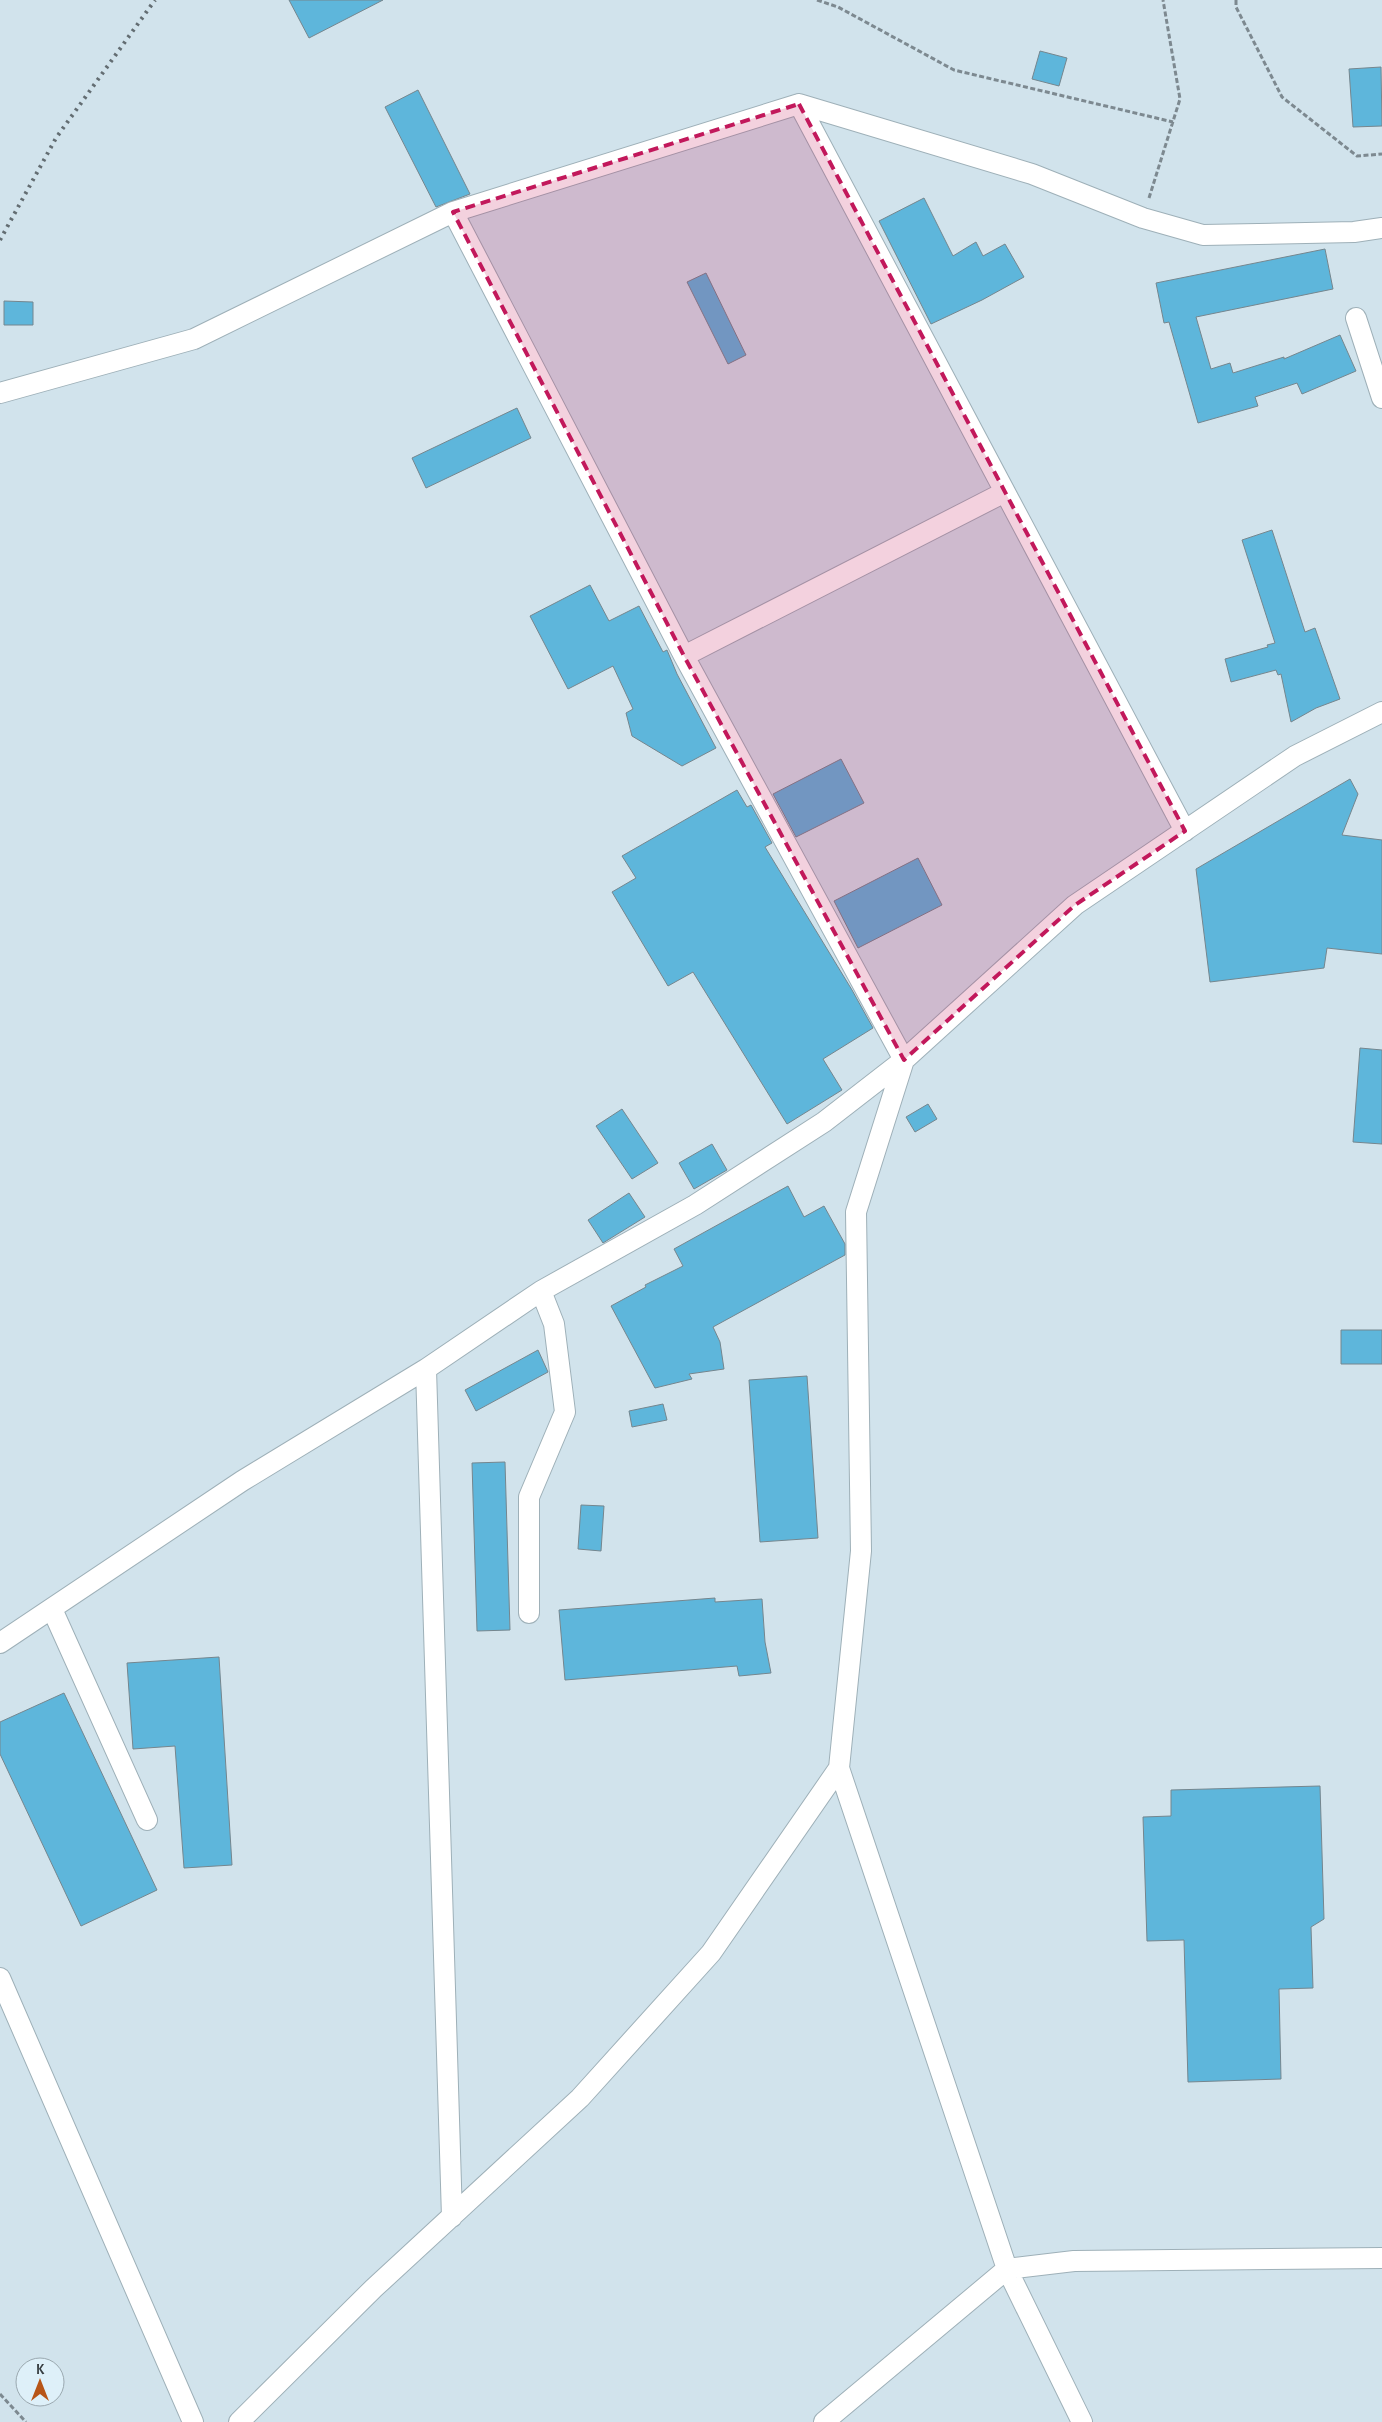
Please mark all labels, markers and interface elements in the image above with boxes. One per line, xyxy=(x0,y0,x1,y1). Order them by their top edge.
north arrow xyxy=(15,2357,65,2407)
text: K xyxy=(36,2363,45,2377)

